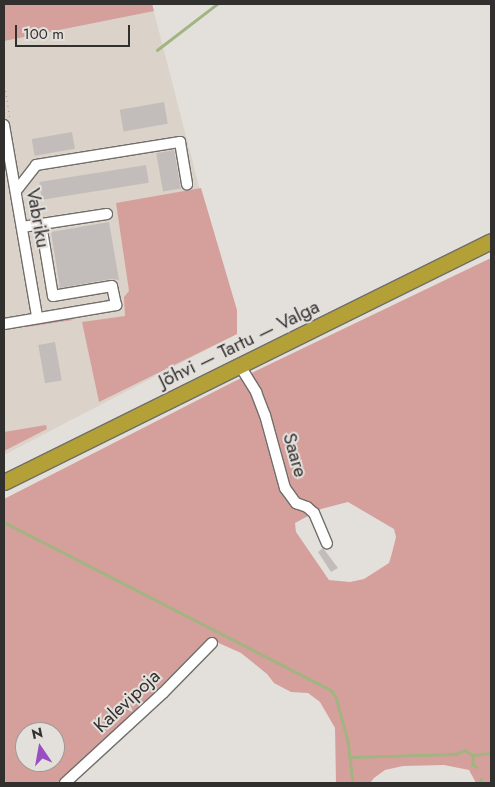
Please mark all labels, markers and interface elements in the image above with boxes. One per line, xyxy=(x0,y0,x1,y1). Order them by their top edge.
scale bar xyxy=(18,15,132,47)
text: 100 m xyxy=(23,23,64,45)
street label: Vabriku xyxy=(22,186,54,250)
street label: Jõhvi — Tartu — Valga xyxy=(155,295,323,393)
street label: Saare xyxy=(278,430,312,480)
street label: Kalevipoja xyxy=(89,665,165,737)
north arrow xyxy=(15,722,65,772)
text: N xyxy=(30,722,45,744)

